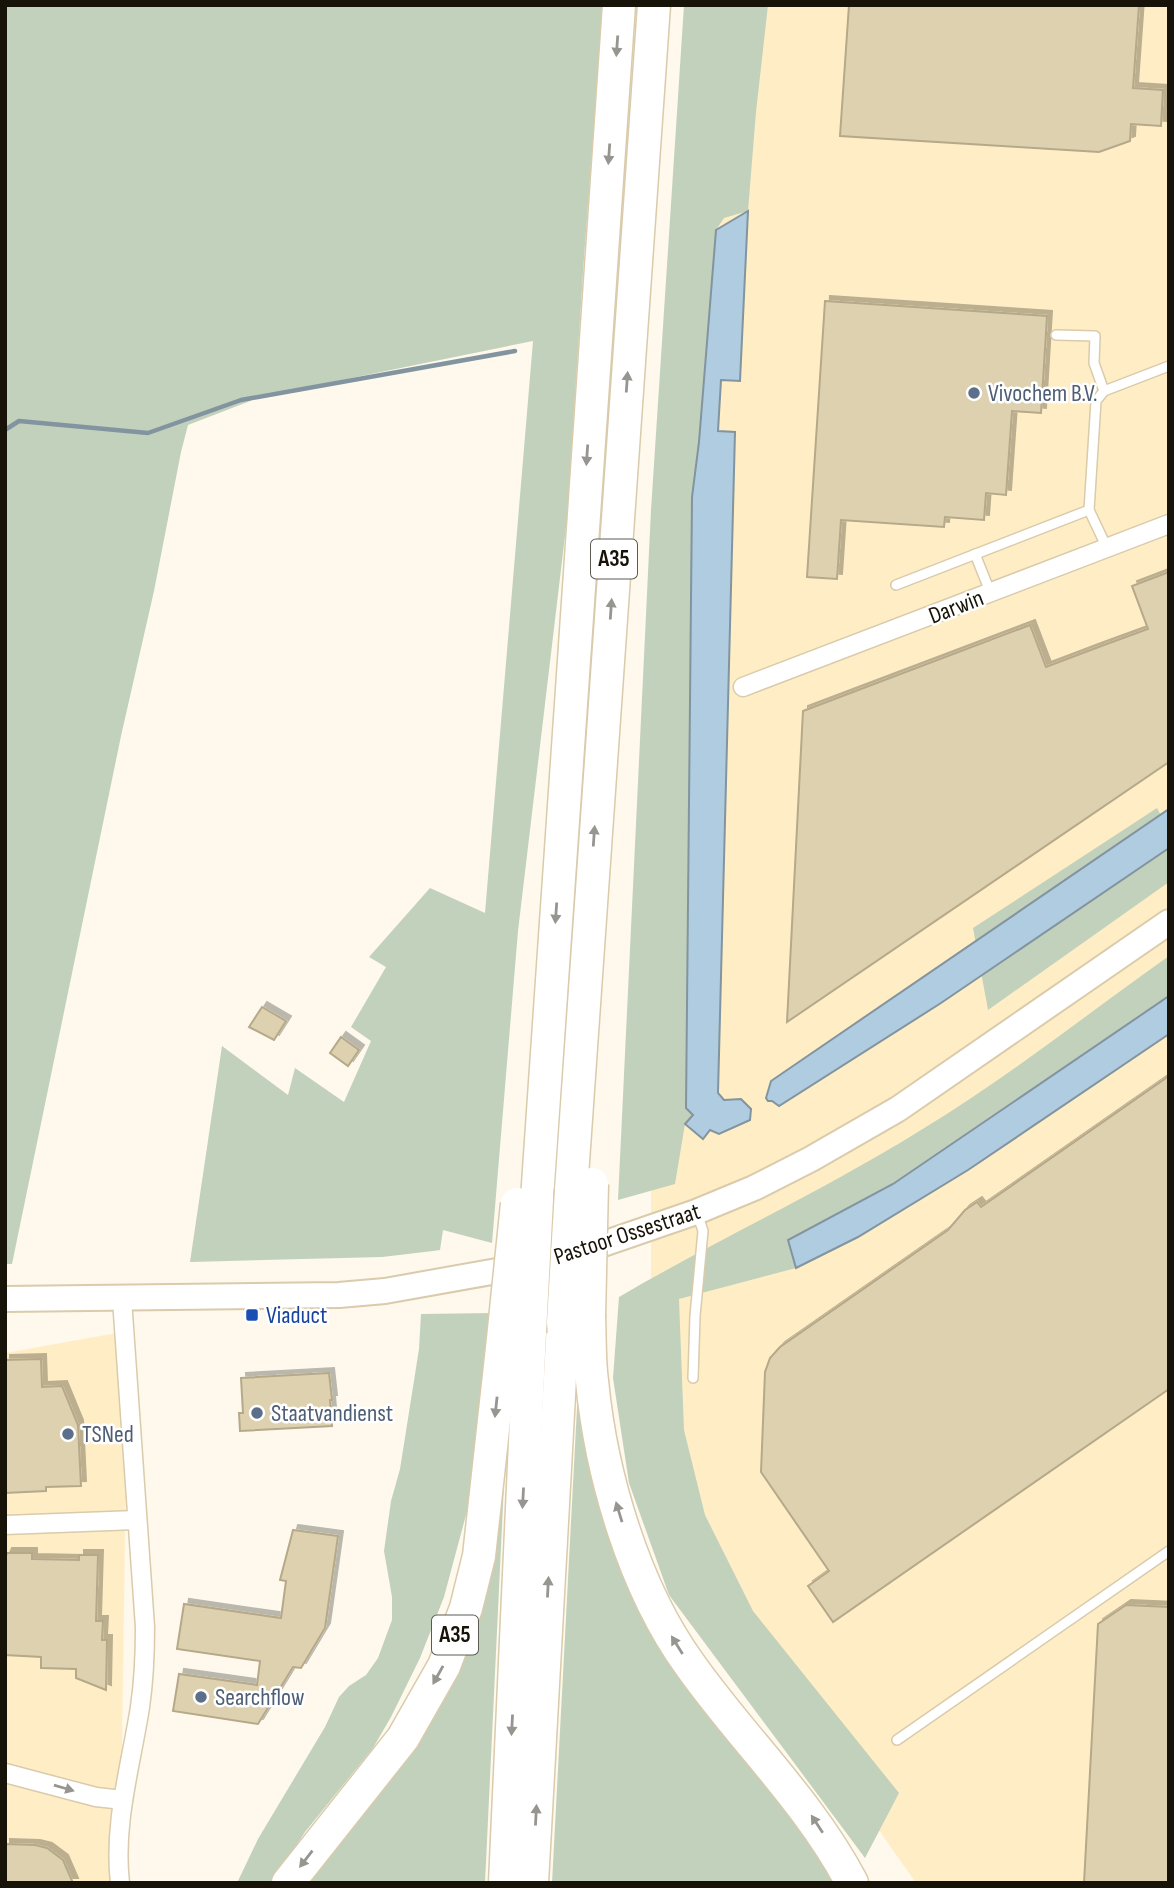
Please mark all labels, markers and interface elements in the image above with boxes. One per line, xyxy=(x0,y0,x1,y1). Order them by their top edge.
one-way arrow xyxy=(611,35,622,57)
one-way arrow xyxy=(603,144,614,166)
one-way arrow xyxy=(622,371,633,393)
place label: Vivochem B.V. xyxy=(988,379,1098,408)
marker: Vivochem B.V. xyxy=(966,385,982,401)
one-way arrow xyxy=(582,444,593,466)
road number: A35 xyxy=(591,540,637,579)
street label: Darwin xyxy=(925,583,987,631)
one-way arrow xyxy=(605,598,616,620)
one-way arrow xyxy=(589,825,600,847)
one-way arrow xyxy=(550,902,561,924)
street label: Pastoor Ossestraat xyxy=(550,1197,704,1271)
place label: Viaduct xyxy=(266,1301,327,1330)
marker: Viaduct xyxy=(244,1307,260,1323)
one-way arrow xyxy=(491,1396,502,1418)
place label: Staatvandienst xyxy=(271,1399,393,1428)
marker: Staatvandienst xyxy=(249,1405,265,1421)
place label: TSNed xyxy=(82,1420,134,1449)
marker: TSNed xyxy=(60,1426,76,1442)
one-way arrow xyxy=(517,1487,528,1509)
one-way arrow xyxy=(614,1501,624,1522)
one-way arrow xyxy=(542,1576,553,1598)
road number: A35 xyxy=(432,1616,478,1654)
one-way arrow xyxy=(671,1636,684,1655)
one-way arrow xyxy=(433,1665,444,1685)
place label: Searchflow xyxy=(215,1683,304,1712)
marker: Searchflow xyxy=(193,1689,209,1705)
one-way arrow xyxy=(506,1714,517,1736)
one-way arrow xyxy=(53,1783,75,1794)
one-way arrow xyxy=(530,1803,541,1825)
one-way arrow xyxy=(811,1815,824,1834)
one-way arrow xyxy=(299,1850,313,1868)

